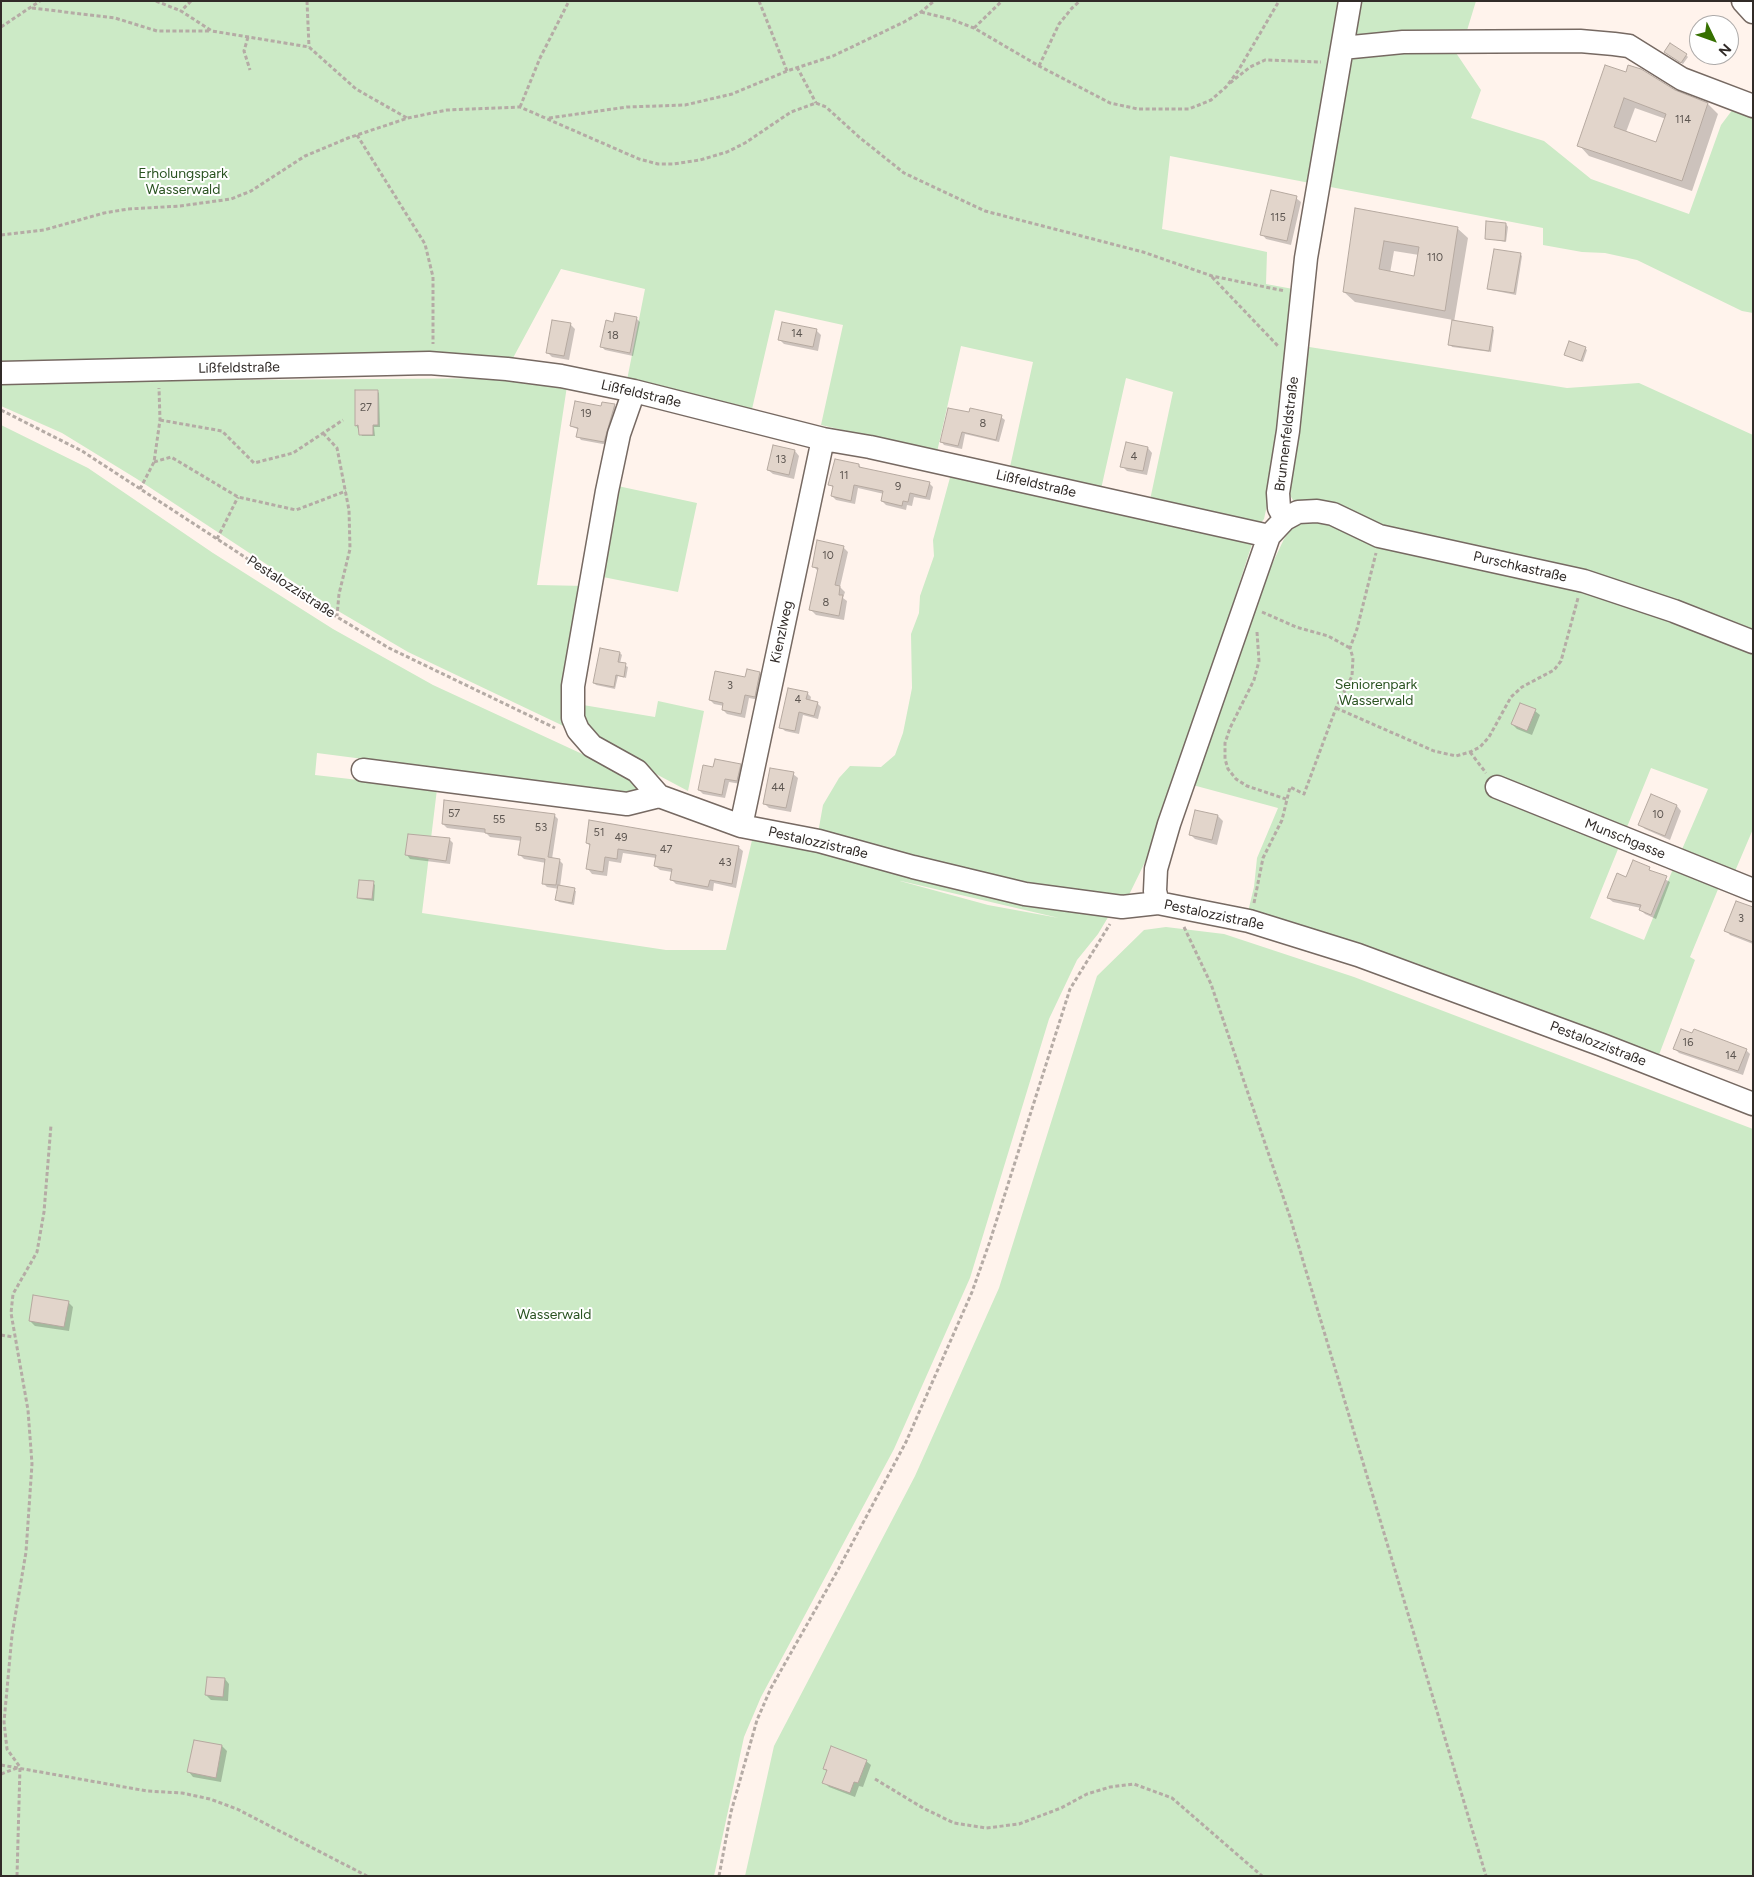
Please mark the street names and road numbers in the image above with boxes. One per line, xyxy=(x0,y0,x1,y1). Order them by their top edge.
street label: Lißfeldstraße xyxy=(198,359,280,377)
street label: Brunnenfeldstraße xyxy=(1272,376,1302,492)
street label: Lißfeldstraße xyxy=(599,377,683,411)
street label: Lißfeldstraße xyxy=(994,467,1078,501)
street label: Purschkastraße xyxy=(1472,548,1568,586)
street label: Pestalozzistraße xyxy=(244,552,338,622)
street label: Kienzlweg xyxy=(767,599,797,665)
street label: Munschgasse xyxy=(1582,815,1668,863)
street label: Pestalozzistraße xyxy=(766,823,870,863)
street label: Pestalozzistraße xyxy=(1162,896,1266,934)
street label: Pestalozzistraße xyxy=(1547,1018,1649,1070)

